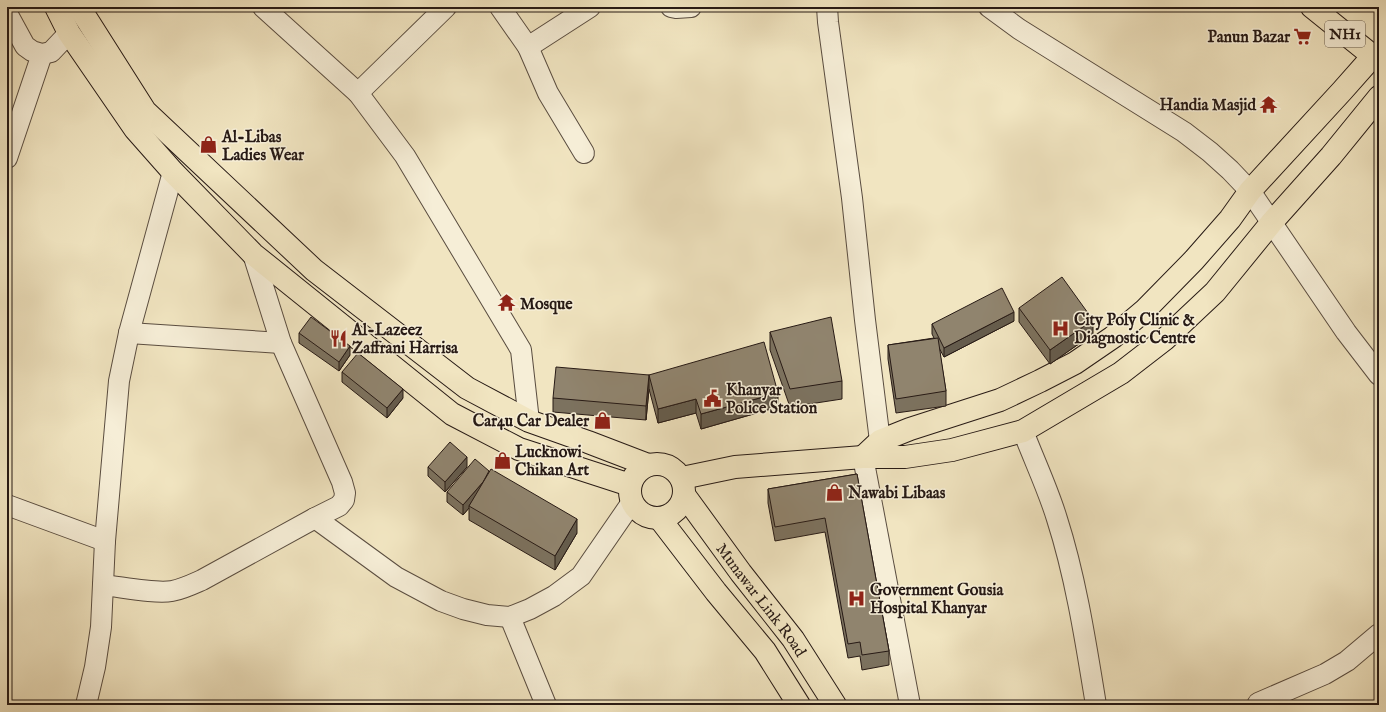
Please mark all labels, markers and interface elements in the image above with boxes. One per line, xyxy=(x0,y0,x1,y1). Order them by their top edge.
road number: NH1 xyxy=(1325,21,1365,47)
supermarket icon: Panun Bazar xyxy=(1293,26,1313,46)
place label: Panun Bazar xyxy=(1208,28,1290,48)
temple icon: Handia Masjid xyxy=(1259,94,1279,114)
place label: Handia Masjid xyxy=(1159,96,1256,116)
place label: Al-Libas Ladies Wear xyxy=(221,128,304,166)
shop icon: Al-Libas Ladies Wear xyxy=(199,135,219,155)
temple icon: Mosque xyxy=(497,293,517,313)
place label: Mosque xyxy=(520,295,573,315)
place label: City Poly Clinic & Diagnostic Centre xyxy=(1074,311,1196,349)
hospital icon: City Poly Clinic & Diagnostic Centre xyxy=(1051,318,1071,338)
place label: Al-Lazeez Zaffrani Harrisa xyxy=(351,321,459,359)
restaurant icon: Al-Lazeez Zaffrani Harrisa xyxy=(329,328,349,348)
place label: Khanyar Police Station xyxy=(726,381,818,419)
public building icon: Khanyar Police Station xyxy=(703,388,723,408)
shop icon: Car4u Car Dealer xyxy=(592,410,612,430)
place label: Car4u Car Dealer xyxy=(473,412,589,432)
place label: Lucknowi Chikan Art xyxy=(515,443,589,481)
shop icon: Lucknowi Chikan Art xyxy=(492,450,512,470)
shop icon: Nawabi Libaas xyxy=(825,482,845,502)
place label: Nawabi Libaas xyxy=(847,484,946,504)
street label: Munawar Link Road xyxy=(711,540,810,662)
place label: Government Gousia Hospital Khanyar xyxy=(870,581,1005,619)
hospital icon: Government Gousia Hospital Khanyar xyxy=(847,588,867,608)

